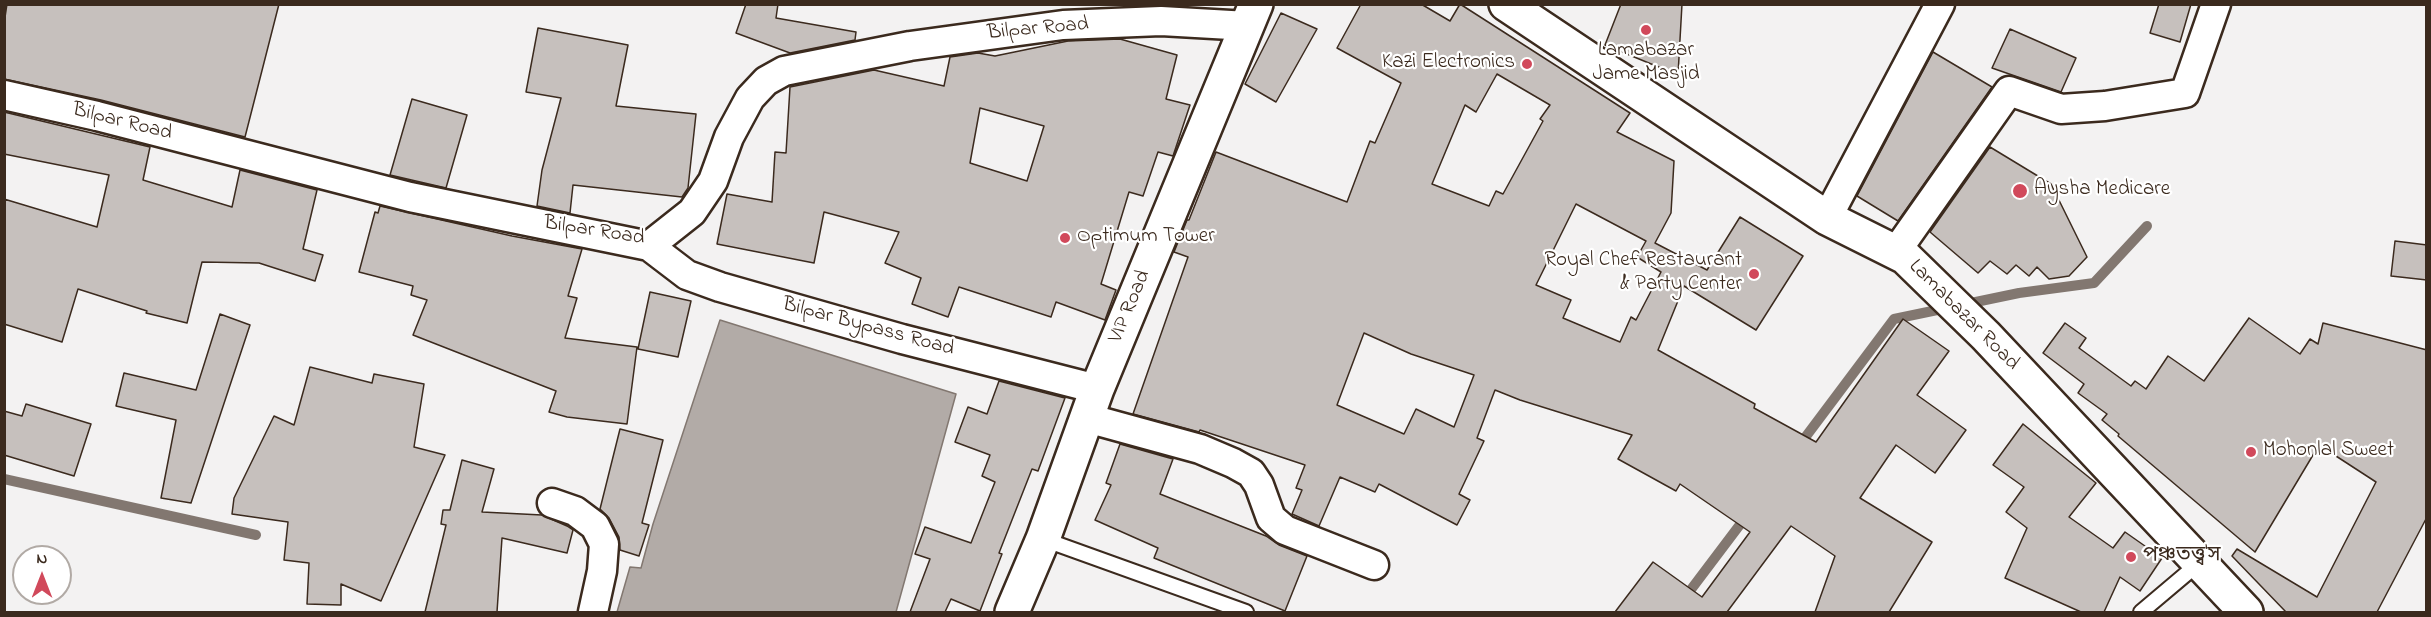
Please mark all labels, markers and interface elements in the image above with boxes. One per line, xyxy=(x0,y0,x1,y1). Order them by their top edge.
street label: Bilpar Road xyxy=(986,13,1090,47)
marker: Lamabazar Jame Masjid xyxy=(1639,23,1653,37)
place label: Lamabazar Jame Masjid xyxy=(1592,39,1700,89)
place label: Kazi Electronics xyxy=(1382,51,1515,77)
marker: Kazi Electronics xyxy=(1520,57,1534,71)
street label: Bilpar Road xyxy=(70,98,174,148)
place label: Aysha Medicare xyxy=(2034,178,2170,204)
marker: Aysha Medicare xyxy=(2011,182,2029,200)
street label: Bilpar Road xyxy=(542,212,646,252)
place label: Optimum Tower xyxy=(1077,225,1215,251)
marker: Optimum Tower xyxy=(1058,231,1072,245)
place label: Royal Chef Restaurant & Party Center xyxy=(1544,249,1742,299)
street label: Lamabazar Road xyxy=(1902,255,2024,377)
street label: VIP Road xyxy=(1104,267,1158,347)
marker: Royal Chef Restaurant & Party Center xyxy=(1747,267,1761,281)
street label: Bilpar Bypass Road xyxy=(779,293,957,363)
place label: Mohonlal Sweet xyxy=(2263,439,2394,465)
marker: Mohonlal Sweet xyxy=(2244,445,2258,459)
place label: পঞ্চতত্ত্ব'স xyxy=(2143,544,2221,570)
north arrow xyxy=(12,545,72,605)
text: N xyxy=(37,547,47,571)
marker: পঞ্চতত্ত্ব'স xyxy=(2124,550,2138,564)

